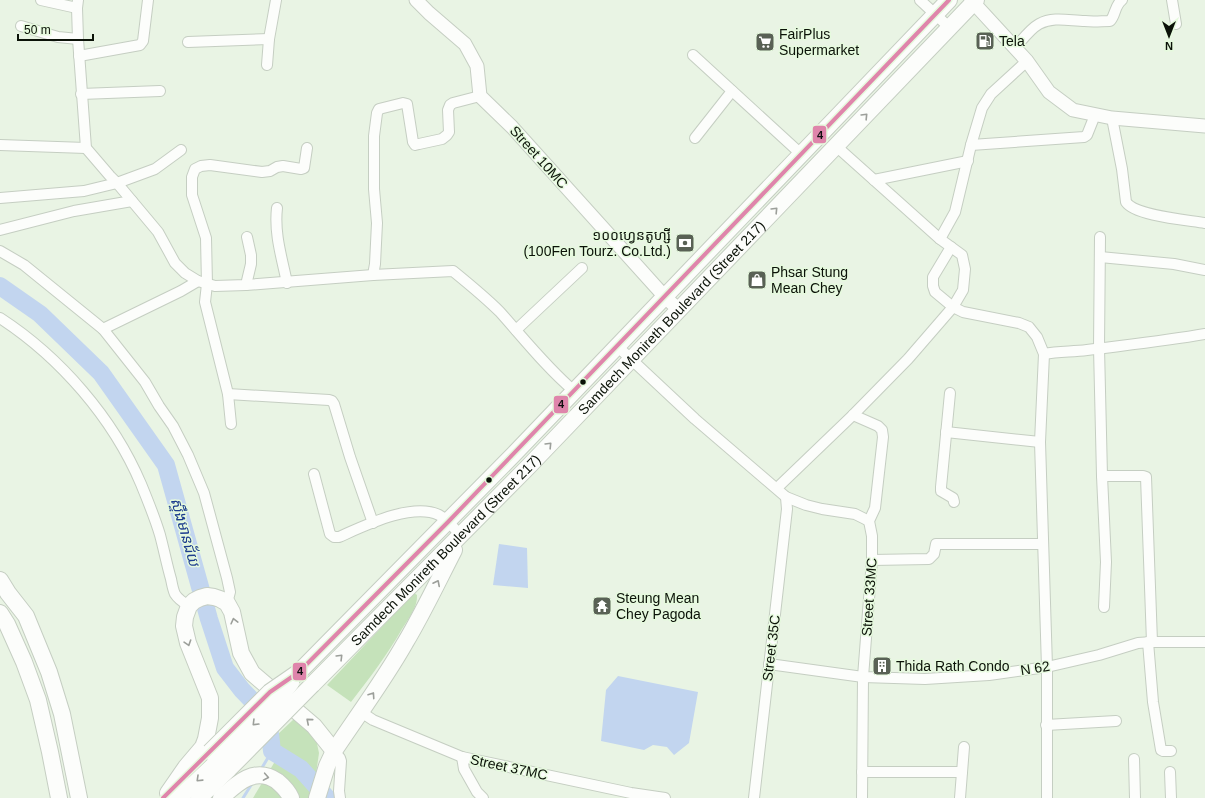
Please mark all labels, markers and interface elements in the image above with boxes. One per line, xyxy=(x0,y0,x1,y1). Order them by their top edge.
scale bar xyxy=(18,16,93,42)
north arrow xyxy=(1149,16,1189,56)
text: 50 m xyxy=(24,23,51,37)
place label: FairPlus Supermarket xyxy=(779,26,859,58)
fuel station icon: Tela xyxy=(974,30,996,52)
supermarket icon: FairPlus Supermarket xyxy=(754,31,776,53)
place label: Tela xyxy=(999,33,1025,49)
text: N xyxy=(1165,40,1173,52)
one-way arrow xyxy=(860,113,868,121)
street label: Street 10MC xyxy=(507,122,571,192)
line badge: 4 xyxy=(812,125,827,144)
text: 4 xyxy=(817,129,824,141)
one-way arrow xyxy=(770,207,778,215)
street label: Samdech Monireth Boulevard (Street 217) xyxy=(575,217,768,418)
place label: ១០០ហ្វេនតូហ្ស៊ី (100Fen Tourz. Co.Ltd.) xyxy=(523,227,671,259)
bank icon: ១០០ហ្វេនតូហ្ស៊ី (100Fen Tourz. Co.Ltd.) xyxy=(674,232,696,254)
place label: Phsar Stung Mean Chey xyxy=(771,264,848,296)
shop icon: Phsar Stung Mean Chey xyxy=(746,269,768,291)
unlabelled marker xyxy=(578,377,588,387)
line badge: 4 xyxy=(553,395,569,414)
text: 4 xyxy=(558,398,565,410)
one-way arrow xyxy=(544,442,552,450)
street label: Samdech Monireth Boulevard (Street 217) xyxy=(348,451,544,649)
unlabelled marker xyxy=(484,475,494,485)
water label: ស្ទឹងមានជ័យ xyxy=(166,495,204,570)
street label: Street 33MC xyxy=(858,557,880,637)
one-way arrow xyxy=(432,580,440,587)
place label: Steung Mean Chey Pagoda xyxy=(616,590,701,622)
temple icon: Steung Mean Chey Pagoda xyxy=(591,595,613,617)
street label: Street 35C xyxy=(759,614,783,682)
one-way arrow xyxy=(230,618,239,625)
one-way arrow xyxy=(184,639,192,646)
one-way arrow xyxy=(335,655,343,662)
building icon: Thida Rath Condo xyxy=(871,655,893,677)
place label: Thida Rath Condo xyxy=(896,658,1010,674)
street label: N 62 xyxy=(1019,658,1051,678)
line badge: 4 xyxy=(292,662,307,681)
text: 4 xyxy=(297,665,304,677)
one-way arrow xyxy=(367,693,374,700)
one-way arrow xyxy=(252,718,260,726)
one-way arrow xyxy=(306,719,313,726)
street label: Street 37MC xyxy=(469,751,549,783)
one-way arrow xyxy=(262,772,269,781)
one-way arrow xyxy=(196,774,204,782)

